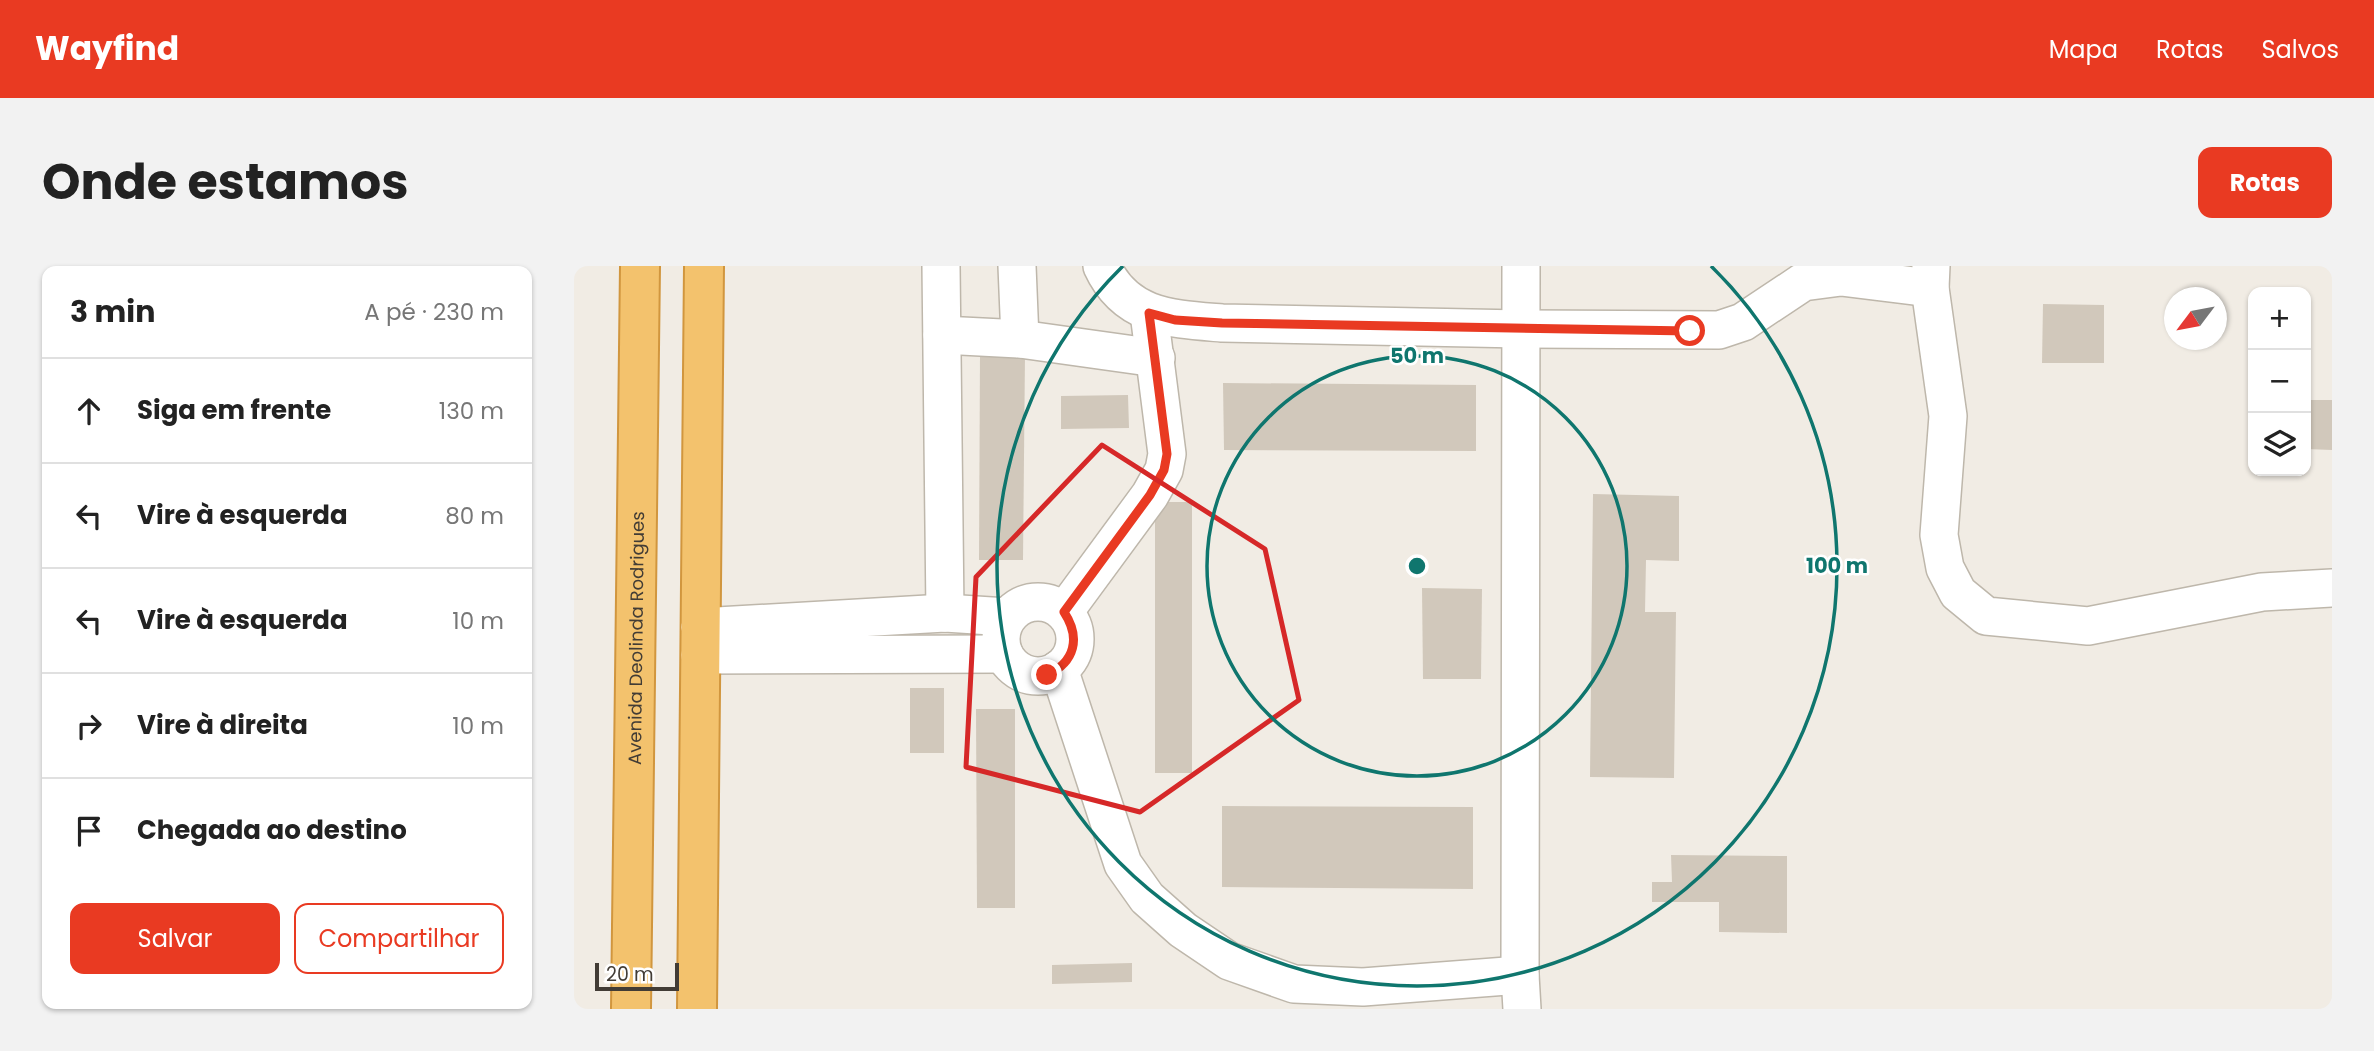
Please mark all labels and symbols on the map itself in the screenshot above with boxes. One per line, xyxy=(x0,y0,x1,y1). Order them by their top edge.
north arrow xyxy=(2164,287,2227,350)
route start xyxy=(1674,315,1705,346)
text: 50 m xyxy=(1390,341,1444,370)
street label: Avenida Deolinda Rodrigues xyxy=(621,511,650,765)
text: 100 m xyxy=(1806,551,1868,580)
centre of rings xyxy=(1405,554,1429,578)
route end xyxy=(1031,659,1062,690)
scale bar xyxy=(595,960,679,992)

